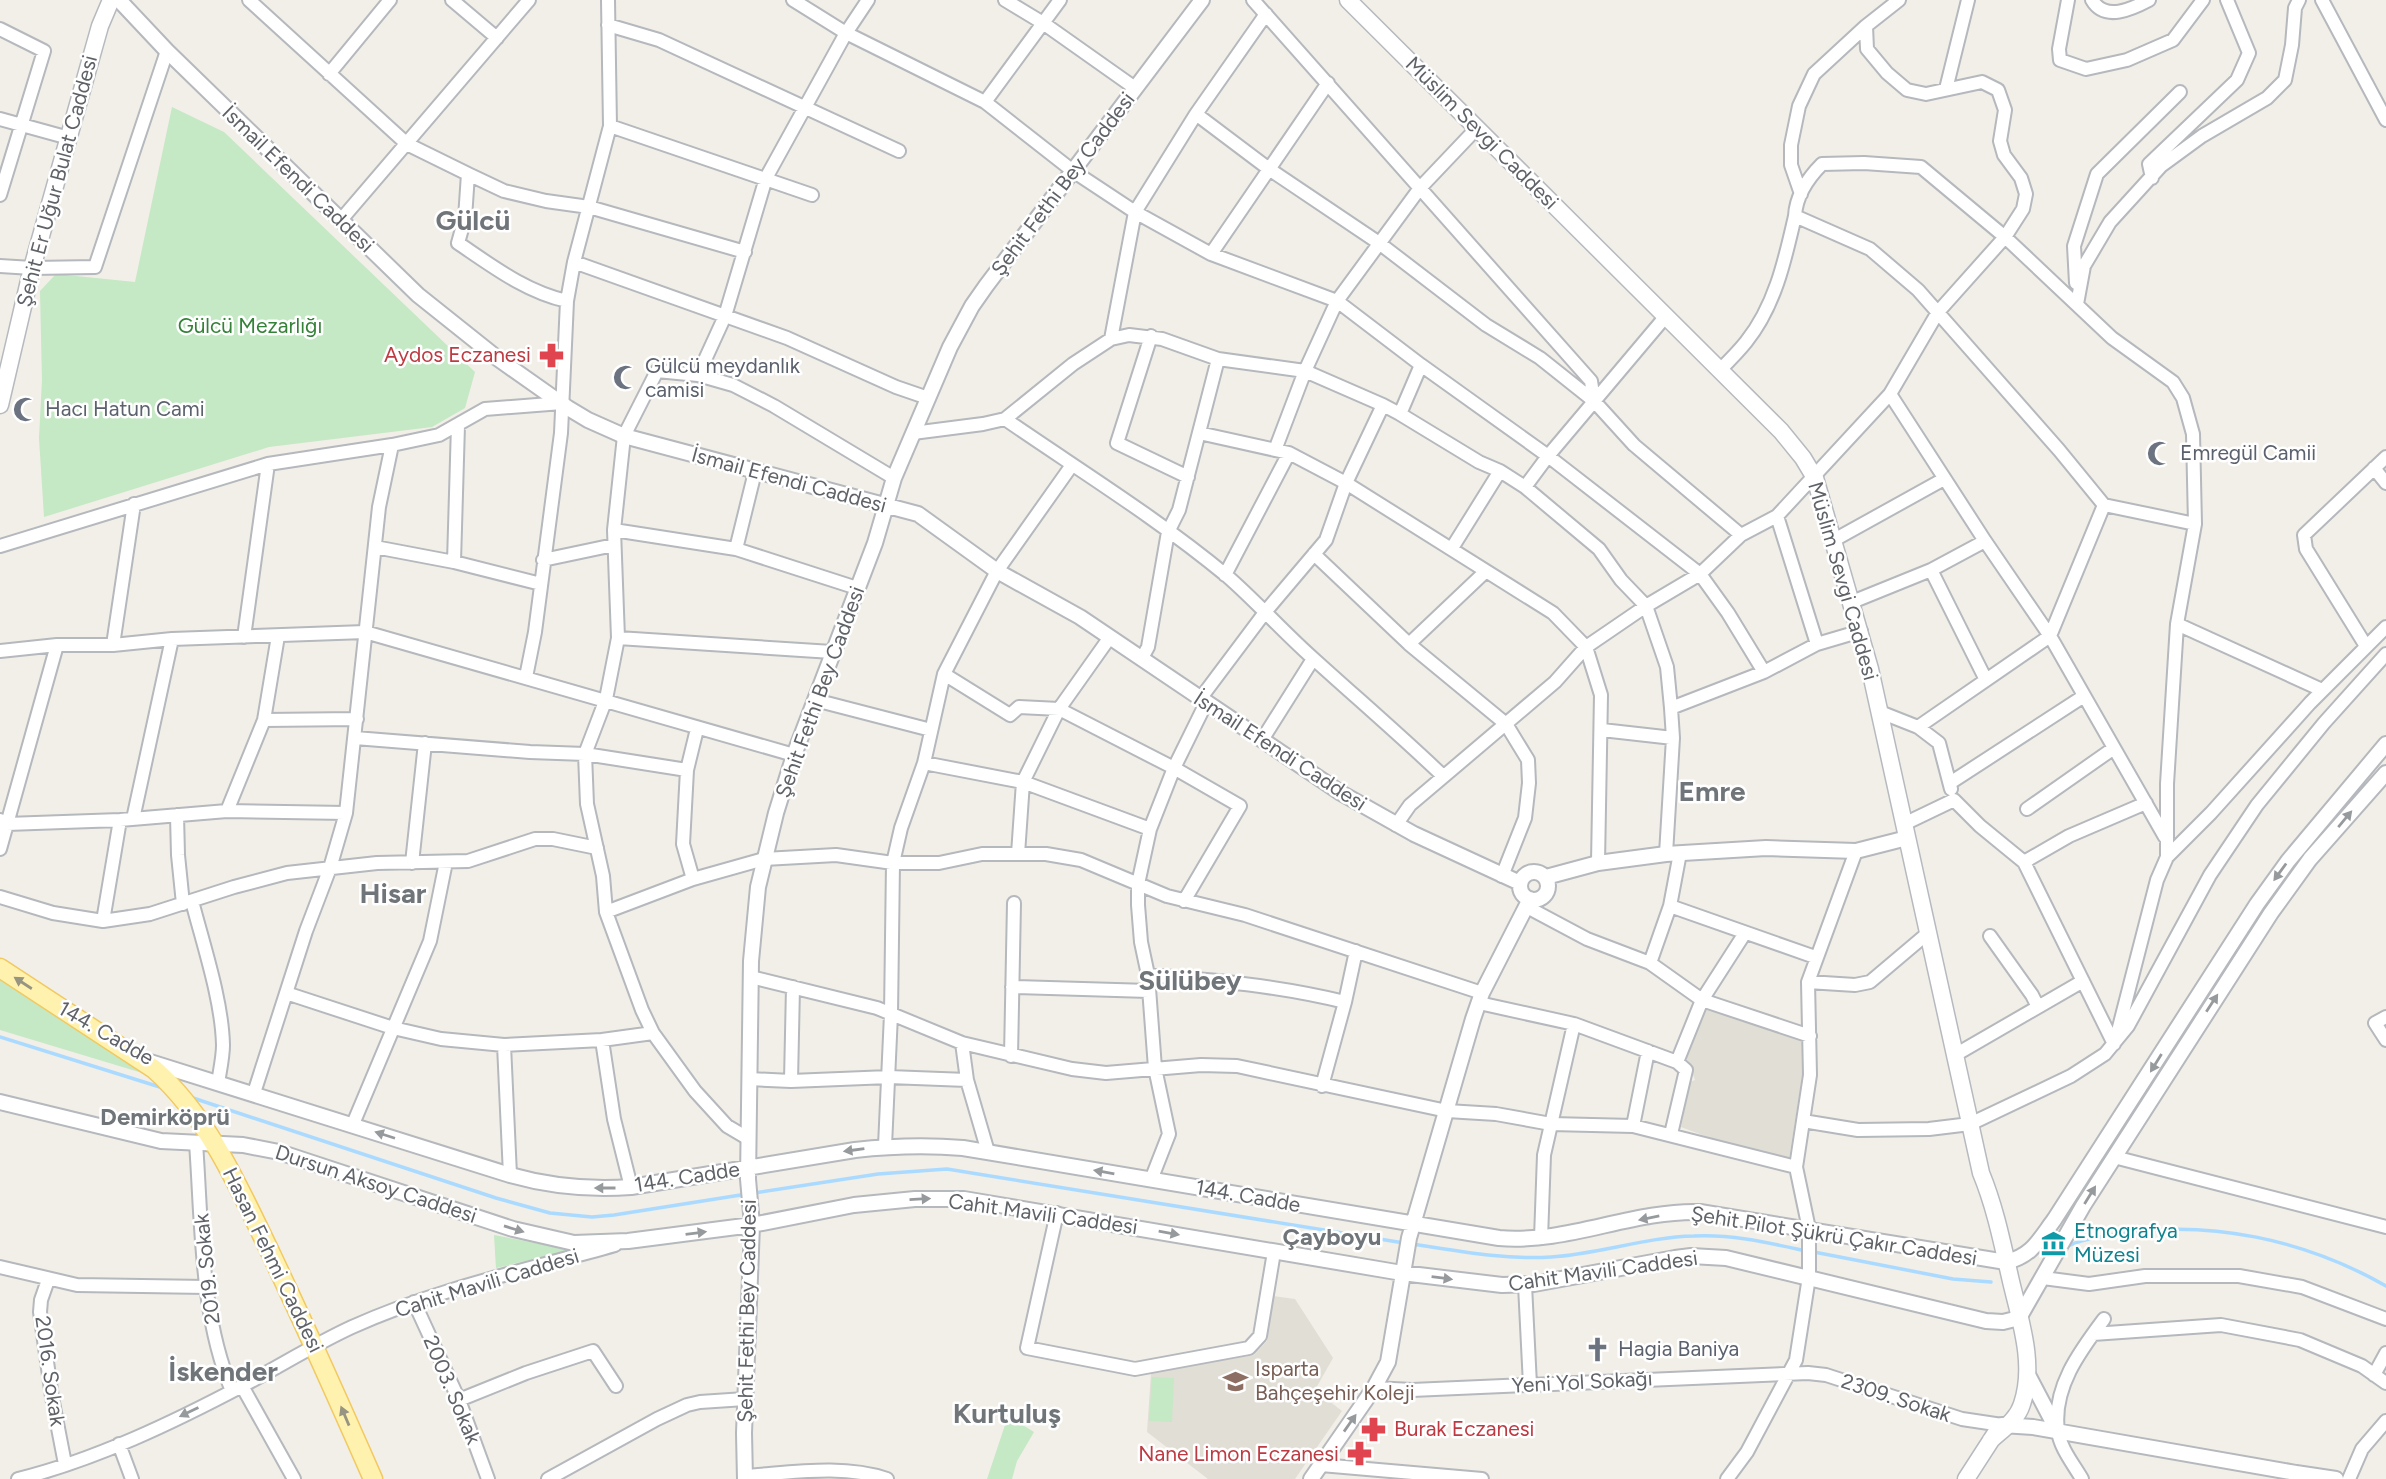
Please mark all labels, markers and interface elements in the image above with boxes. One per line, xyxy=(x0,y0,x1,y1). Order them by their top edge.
street label: Müslim Sevgi Caddesi xyxy=(1401,51,1564,214)
street label: Şehit Er Uğur Bulat Caddesi xyxy=(11,52,102,309)
street label: Şehit Fethi Bey Caddesi xyxy=(985,87,1140,280)
street label: İsmail Efendi Caddesi xyxy=(217,100,379,257)
district label: Gülcü xyxy=(436,203,510,237)
park label: Gülcü Mezarlığı xyxy=(178,313,322,338)
pharmacy icon: Aydos Eczanesi xyxy=(537,341,565,369)
place label: Aydos Eczanesi xyxy=(384,342,531,367)
place label: Gülcü meydanlık camisi xyxy=(645,353,801,402)
mosque icon: Gülcü meydanlık camisi xyxy=(611,364,639,392)
mosque icon: Hacı Hatun Cami xyxy=(11,395,39,423)
place label: Hacı Hatun Cami xyxy=(45,396,205,421)
mosque icon: Emregül Camii xyxy=(2146,439,2174,467)
place label: Emregül Camii xyxy=(2180,440,2316,465)
street label: İsmail Efendi Caddesi xyxy=(689,441,889,518)
street label: Müslim Sevgi Caddesi xyxy=(1803,479,1884,683)
street label: Şehit Fethi Bey Caddesi xyxy=(770,583,869,801)
street label: İsmail Efendi Caddesi xyxy=(1189,685,1371,816)
district label: Emre xyxy=(1678,774,1746,808)
one-way arrow xyxy=(2337,810,2352,827)
one-way arrow xyxy=(2273,863,2287,881)
district label: Hisar xyxy=(360,876,427,910)
district label: Sülübey xyxy=(1138,963,1243,997)
one-way arrow xyxy=(14,976,33,989)
one-way arrow xyxy=(2206,993,2219,1013)
street label: 144. Cadde xyxy=(54,995,159,1070)
one-way arrow xyxy=(2150,1053,2163,1072)
district label: Demirköprü xyxy=(100,1102,230,1131)
one-way arrow xyxy=(375,1129,396,1139)
street label: Dursun Aksoy Caddesi xyxy=(272,1139,480,1228)
one-way arrow xyxy=(843,1145,865,1156)
street label: 144. Cadde xyxy=(632,1156,741,1197)
street label: Hasan Fehmi Caddesi xyxy=(218,1163,329,1356)
one-way arrow xyxy=(1093,1166,1115,1177)
street label: 144. Cadde xyxy=(1194,1174,1303,1217)
one-way arrow xyxy=(594,1182,616,1194)
one-way arrow xyxy=(2084,1186,2097,1205)
street label: Cahit Mavili Caddesi xyxy=(947,1188,1139,1239)
one-way arrow xyxy=(910,1194,932,1205)
street label: Şehit Fethi Bey Caddesi xyxy=(732,1199,761,1423)
street label: Şehit Pilot Şükrü Çakır Caddesi xyxy=(1689,1201,1979,1271)
street label: 2019. Sokak xyxy=(188,1212,225,1326)
one-way arrow xyxy=(1637,1213,1659,1224)
place label: Etnografya Müzesi xyxy=(2074,1218,2178,1267)
district label: Çayboyu xyxy=(1283,1222,1381,1251)
one-way arrow xyxy=(504,1224,525,1234)
one-way arrow xyxy=(685,1227,707,1238)
one-way arrow xyxy=(1159,1228,1181,1239)
museum icon: Etnografya Müzesi xyxy=(2040,1229,2068,1257)
street label: Cahit Mavili Caddesi xyxy=(392,1243,582,1322)
street label: Cahit Mavili Caddesi xyxy=(1507,1245,1699,1296)
one-way arrow xyxy=(1431,1273,1453,1284)
street label: 2016. Sokak xyxy=(30,1314,71,1429)
street label: 2003. Sokak xyxy=(418,1332,487,1449)
church icon: Hagia Baniya xyxy=(1584,1335,1612,1363)
place label: Hagia Baniya xyxy=(1618,1336,1739,1361)
district label: İskender xyxy=(168,1354,278,1388)
place label: Isparta Bahçeşehir Koleji xyxy=(1255,1356,1415,1405)
street label: Yeni Yol Sokağı xyxy=(1511,1365,1653,1398)
school or university icon: Isparta Bahçeşehir Koleji xyxy=(1221,1367,1249,1395)
street label: 2309. Sokak xyxy=(1838,1368,1955,1427)
district label: Kurtuluş xyxy=(953,1396,1061,1430)
one-way arrow xyxy=(179,1406,199,1418)
one-way arrow xyxy=(340,1406,351,1427)
one-way arrow xyxy=(1343,1414,1357,1432)
pharmacy icon: Burak Eczanesi xyxy=(1360,1415,1388,1443)
place label: Burak Eczanesi xyxy=(1394,1416,1534,1441)
pharmacy icon: Nane Limon Eczanesi xyxy=(1345,1440,1373,1468)
place label: Nane Limon Eczanesi xyxy=(1138,1441,1339,1466)

